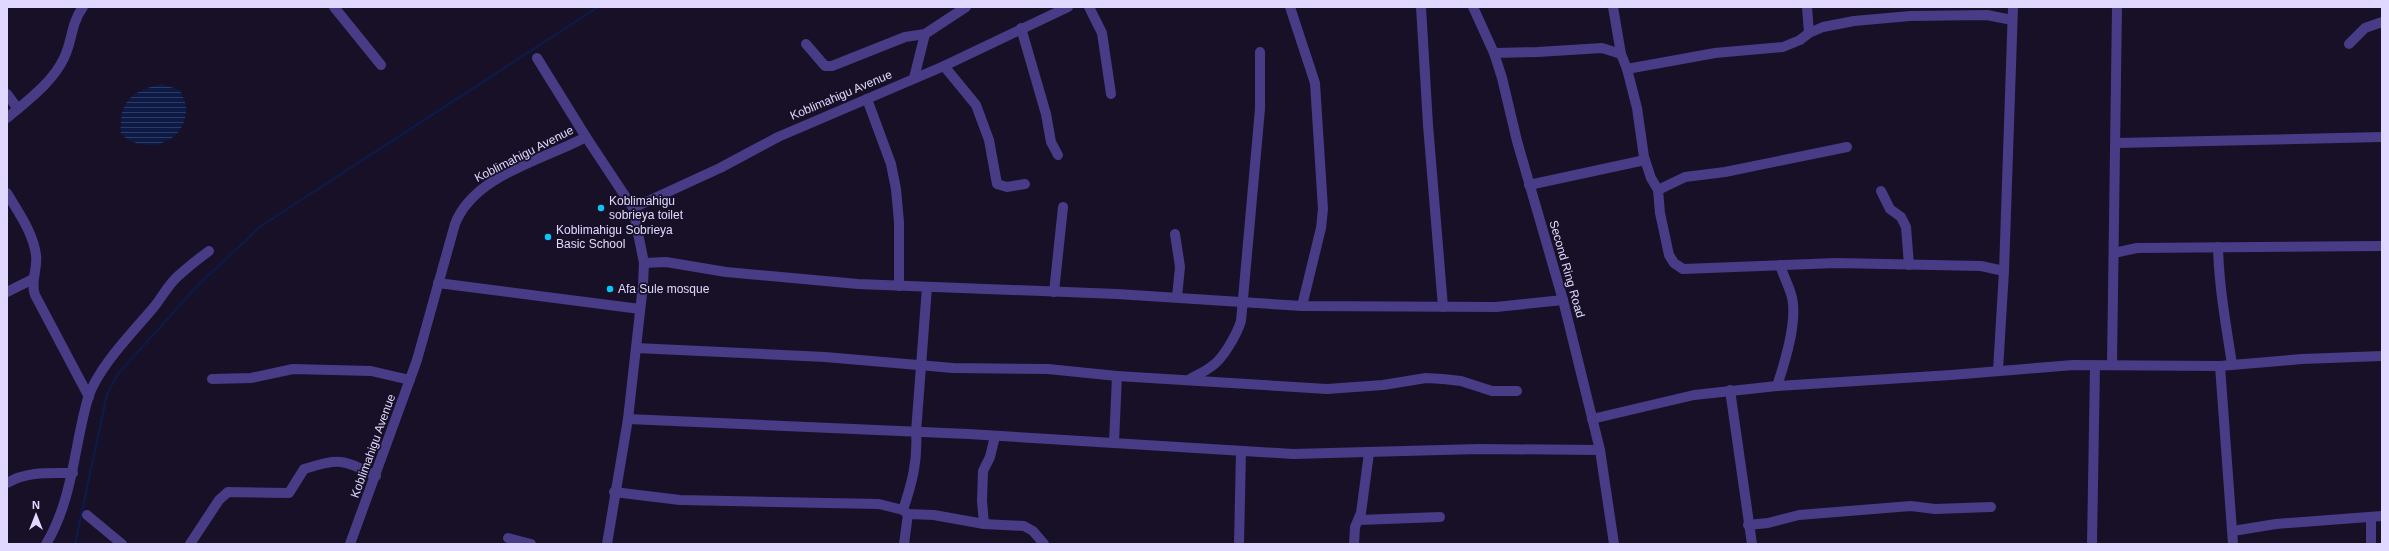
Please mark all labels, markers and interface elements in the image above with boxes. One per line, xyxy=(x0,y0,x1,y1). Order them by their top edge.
street label: Koblimahigu Avenue xyxy=(788,67,894,123)
street label: Koblimahigu Avenue xyxy=(472,123,576,185)
place label: Koblimahigu sobrieya toilet xyxy=(609,194,684,222)
marker: Koblimahigu sobrieya toilet xyxy=(596,203,606,213)
street label: Second Ring Road xyxy=(1546,219,1588,319)
place label: Koblimahigu Sobrieya Basic School xyxy=(556,223,673,251)
marker: Koblimahigu Sobrieya Basic School xyxy=(543,232,553,242)
place label: Afa Sule mosque xyxy=(618,282,710,296)
marker: Afa Sule mosque xyxy=(605,284,615,294)
street label: Koblimahigu Avenue xyxy=(348,392,398,500)
north arrow xyxy=(16,495,56,535)
text: N xyxy=(32,499,40,511)

